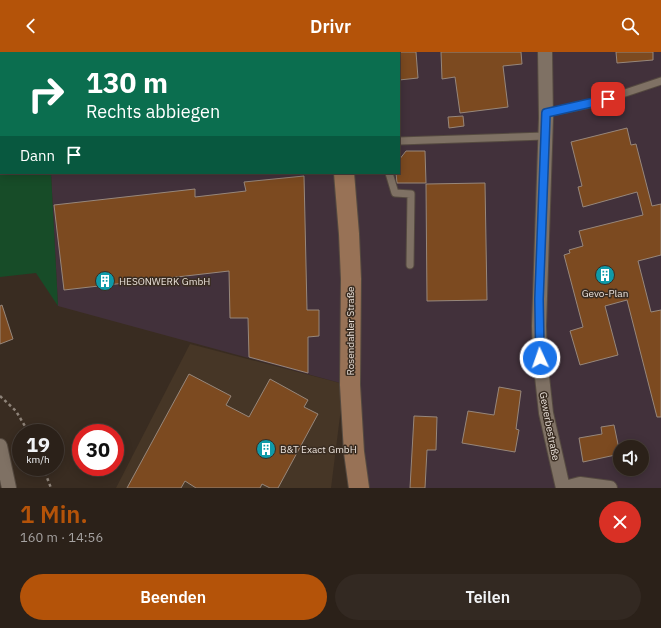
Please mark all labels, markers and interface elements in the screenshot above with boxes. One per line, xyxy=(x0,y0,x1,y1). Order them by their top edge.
icon: back xyxy=(20,15,42,37)
text: Drivr xyxy=(310,15,351,38)
icon: search xyxy=(619,15,641,37)
text: 130 m xyxy=(86,64,168,101)
icon: right xyxy=(20,68,72,120)
pin xyxy=(591,82,625,116)
icon: arrive xyxy=(597,88,619,110)
text: Rechts abbiegen xyxy=(86,100,220,123)
icon: arrive xyxy=(63,144,85,166)
text: Dann xyxy=(20,146,55,165)
building icon: Gevo-Plan xyxy=(594,264,616,286)
building icon: HESONWERK GmbH xyxy=(94,270,116,292)
place label: HESONWERK GmbH xyxy=(119,275,210,288)
street label: Rosendahler Straße xyxy=(344,286,357,376)
place label: Gevo-Plan xyxy=(582,287,628,300)
position arrow xyxy=(519,337,561,379)
street label: Gewerbestraße xyxy=(536,391,563,462)
speed limit sign: 30 xyxy=(72,424,124,476)
text: 19 xyxy=(26,431,50,458)
building icon: B&T Exact GmbH xyxy=(255,438,277,460)
map controls xyxy=(613,440,649,476)
button: sound xyxy=(613,440,649,476)
place label: B&T Exact GmbH xyxy=(280,443,357,456)
text: km/h xyxy=(26,453,50,466)
text: 1 Min. xyxy=(20,498,88,530)
button: close xyxy=(599,501,641,543)
text: 160 m · 14:56 xyxy=(20,529,103,546)
button: Beenden xyxy=(20,574,327,620)
button: Teilen xyxy=(335,574,641,620)

